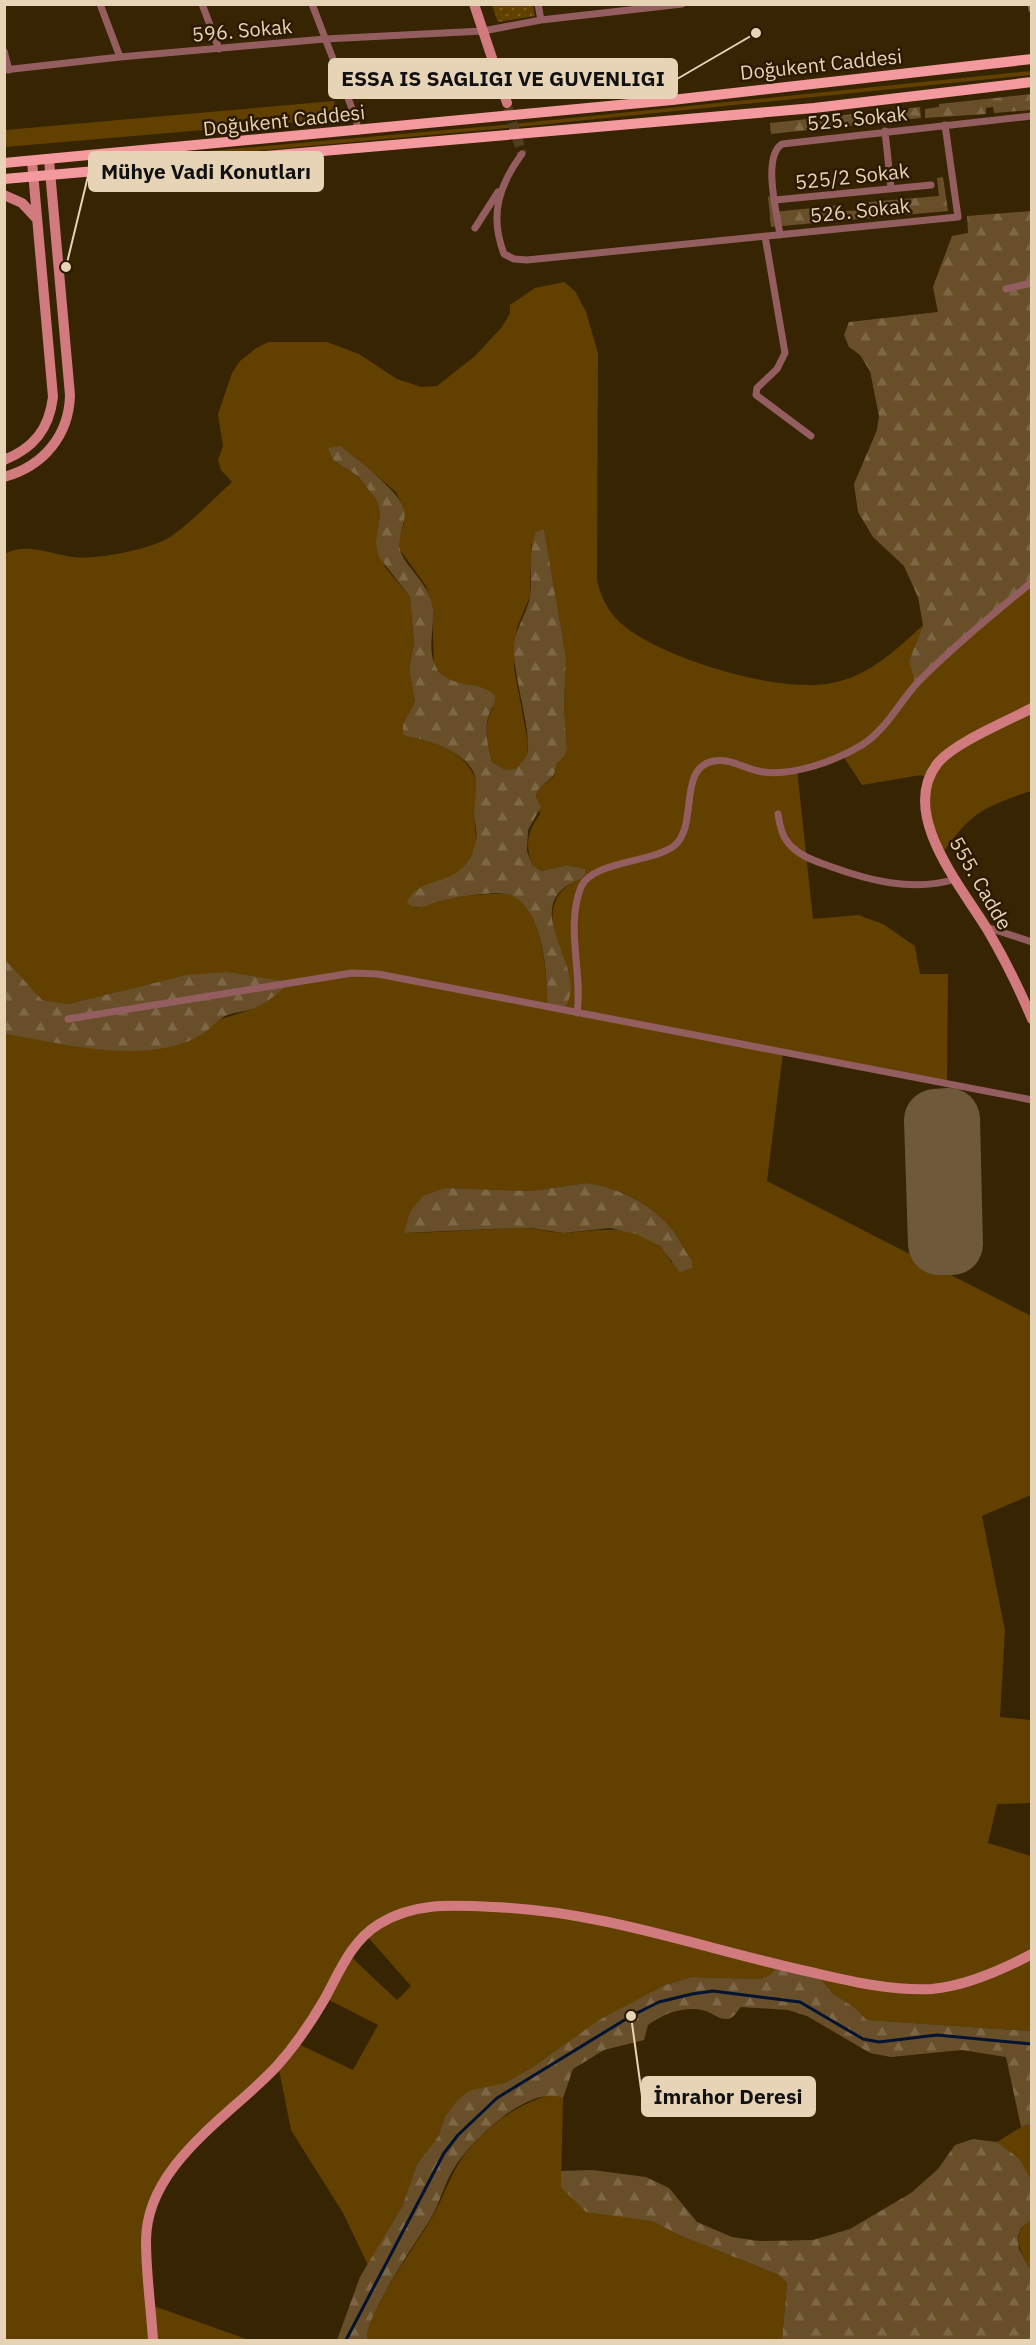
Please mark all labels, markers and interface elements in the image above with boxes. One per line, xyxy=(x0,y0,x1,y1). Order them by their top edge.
street label: 596. Sokak xyxy=(191,12,294,48)
street label: Doğukent Caddesi xyxy=(739,42,903,86)
callout: ESSA IS SAGLIGI VE GUVENLIGI xyxy=(329,59,677,98)
text: ESSA IS SAGLIGI VE GUVENLIGI xyxy=(341,64,665,92)
street label: Doğukent Caddesi xyxy=(202,98,366,142)
street label: 525. Sokak xyxy=(806,99,909,137)
callout: Mühye Vadi Konutları xyxy=(89,152,323,191)
text: Mühye Vadi Konutları xyxy=(101,157,311,185)
street label: 525/2 Sokak xyxy=(793,157,911,195)
street label: 526. Sokak xyxy=(809,191,912,229)
street label: 555. Cadde xyxy=(943,831,1019,935)
callout: İmrahor Deresi xyxy=(642,2077,815,2116)
text: İmrahor Deresi xyxy=(654,2082,803,2110)

